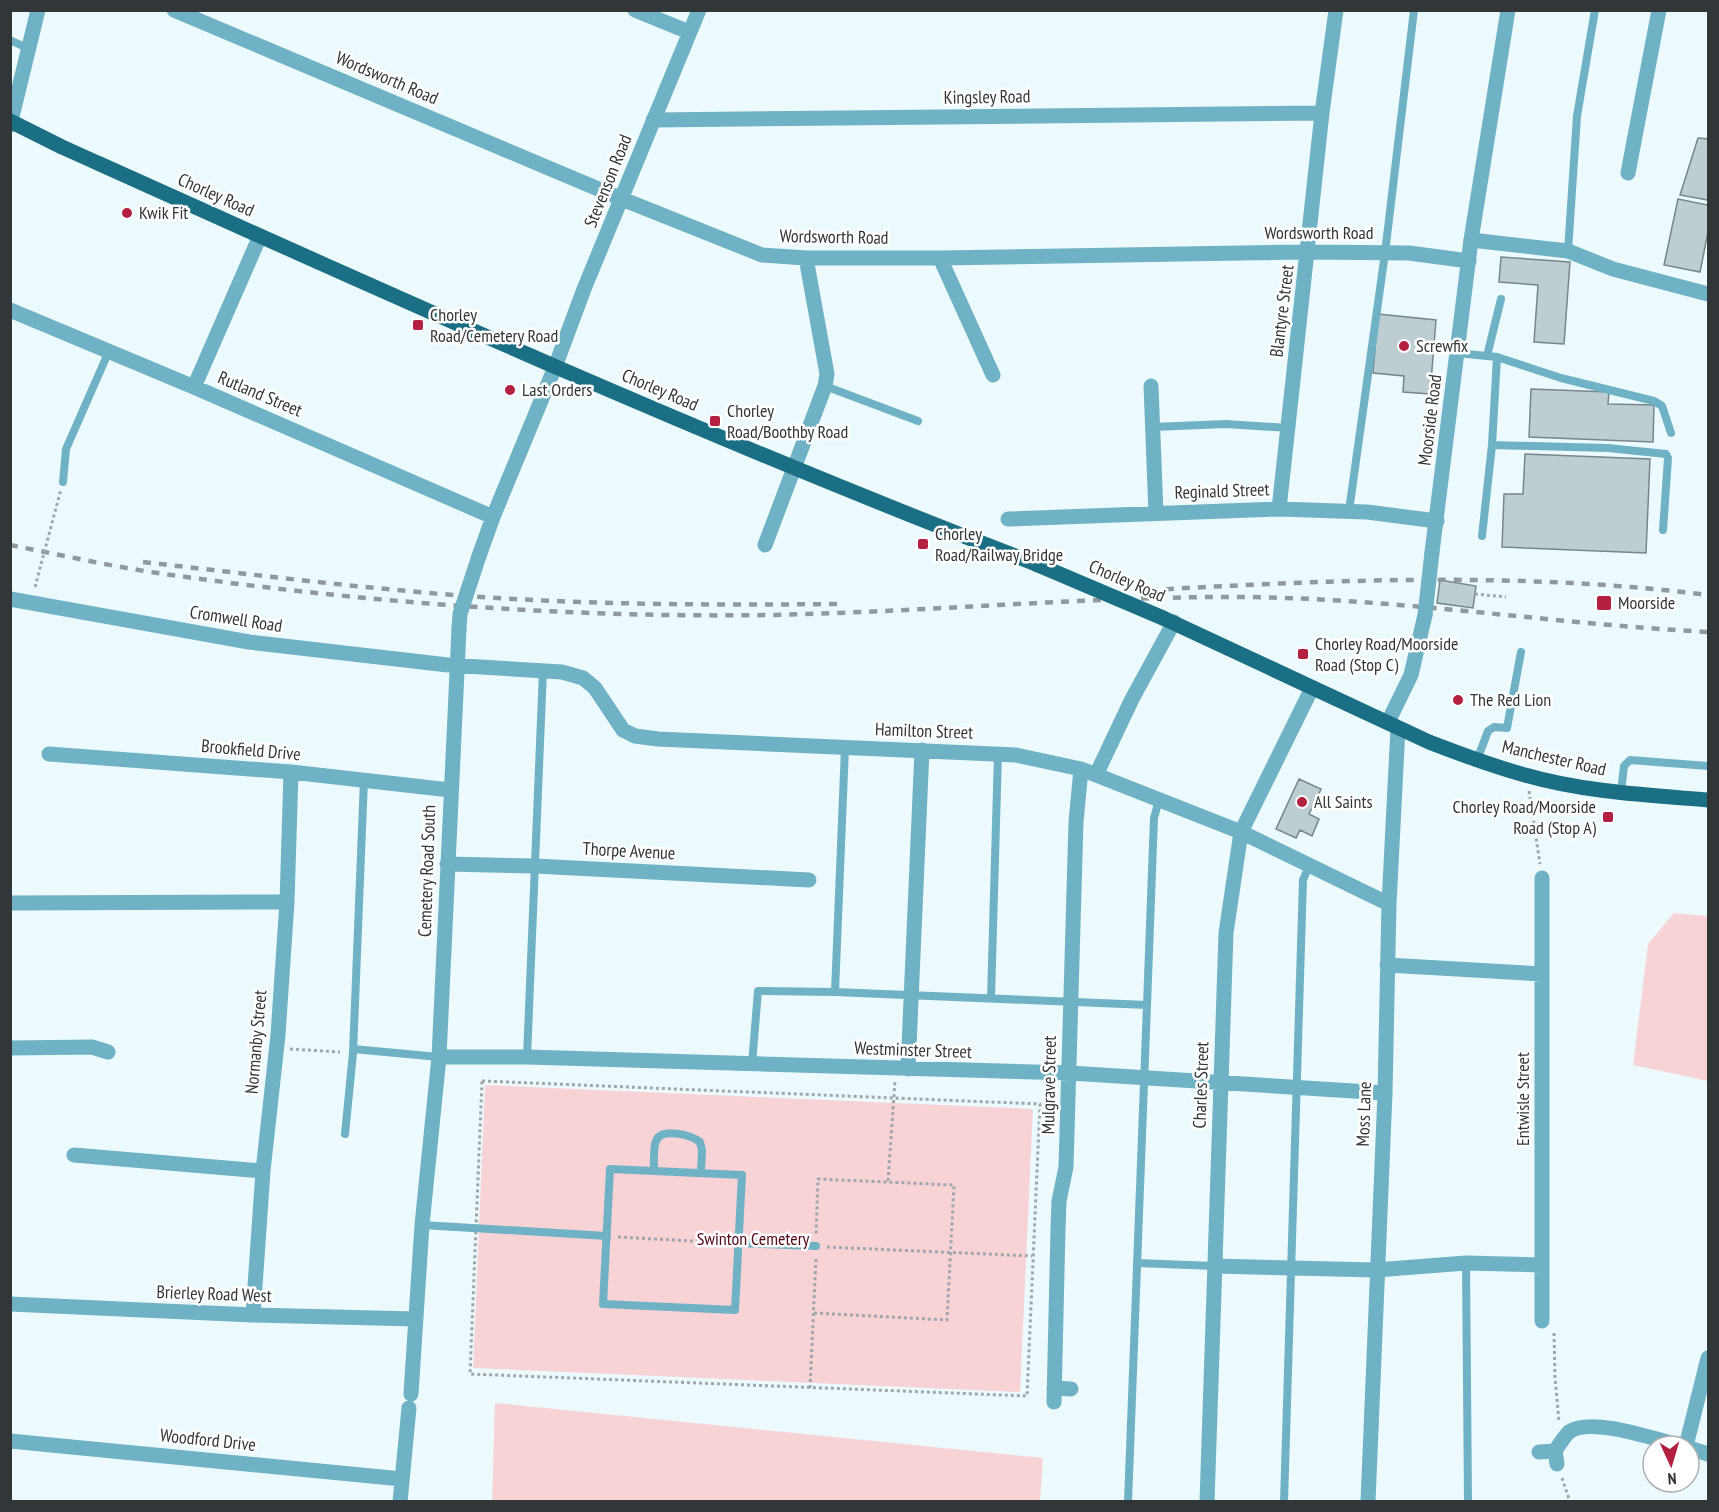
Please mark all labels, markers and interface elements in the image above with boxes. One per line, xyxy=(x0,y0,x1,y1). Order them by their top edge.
street label: Wordsworth Road xyxy=(333,46,442,109)
street label: Kingsley Road xyxy=(943,84,1031,109)
street label: Stevenson Road xyxy=(578,131,637,231)
street label: Chorley Road xyxy=(175,168,258,222)
place label: Kwik Fit xyxy=(139,201,188,224)
marker: Kwik Fit xyxy=(120,206,134,220)
street label: Wordsworth Road xyxy=(1264,221,1374,244)
street label: Wordsworth Road xyxy=(779,224,889,249)
street label: Blantyre Street xyxy=(1264,263,1299,358)
place label: Chorley Road/Cemetery Road xyxy=(430,303,558,347)
marker: Chorley Road/Cemetery Road xyxy=(411,318,425,332)
place label: Screwfix xyxy=(1416,334,1469,357)
marker: Screwfix xyxy=(1397,339,1411,353)
street label: Chorley Road xyxy=(618,363,702,416)
street label: Rutland Street xyxy=(214,365,306,422)
street label: Moorside Road xyxy=(1413,373,1447,467)
place label: Last Orders xyxy=(522,378,592,401)
marker: Last Orders xyxy=(503,383,517,397)
place label: Chorley Road/Boothby Road xyxy=(727,399,848,443)
marker: Chorley Road/Boothby Road xyxy=(708,414,722,428)
street label: Reginald Street xyxy=(1174,477,1270,504)
place label: Chorley Road/Railway Bridge xyxy=(935,522,1063,566)
marker: Chorley Road/Railway Bridge xyxy=(916,537,930,551)
street label: Chorley Road xyxy=(1085,554,1169,607)
place label: Moorside xyxy=(1618,591,1675,614)
marker: Moorside xyxy=(1595,594,1613,612)
street label: Cromwell Road xyxy=(188,600,284,637)
place label: Chorley Road/Moorside Road (Stop C) xyxy=(1315,632,1458,676)
marker: Chorley Road/Moorside Road (Stop C) xyxy=(1296,647,1310,661)
place label: The Red Lion xyxy=(1470,688,1551,711)
marker: The Red Lion xyxy=(1451,693,1465,707)
street label: Hamilton Street xyxy=(875,717,974,744)
street label: Brookfield Drive xyxy=(200,734,302,765)
street label: Manchester Road xyxy=(1500,734,1608,781)
place label: All Saints xyxy=(1314,790,1372,813)
marker: All Saints xyxy=(1295,795,1309,809)
place label: Chorley Road/Moorside Road (Stop A) xyxy=(1453,795,1597,839)
street label: Cemetery Road South xyxy=(413,804,440,937)
marker: Chorley Road/Moorside Road (Stop A) xyxy=(1601,810,1615,824)
street label: Thorpe Avenue xyxy=(582,837,676,864)
street label: Normanby Street xyxy=(240,989,272,1095)
street label: Mulgrave Street xyxy=(1036,1035,1061,1135)
street label: Westminster Street xyxy=(854,1036,972,1063)
street label: Charles Street xyxy=(1187,1041,1214,1129)
street label: Entwisle Street xyxy=(1511,1052,1534,1146)
street label: Moss Lane xyxy=(1351,1081,1376,1147)
park label: Swinton Cemetery xyxy=(697,1227,810,1250)
street label: Brierley Road West xyxy=(156,1280,272,1307)
street label: Woodford Drive xyxy=(159,1423,257,1456)
north arrow xyxy=(1641,1434,1701,1494)
text: N xyxy=(1667,1469,1677,1489)

